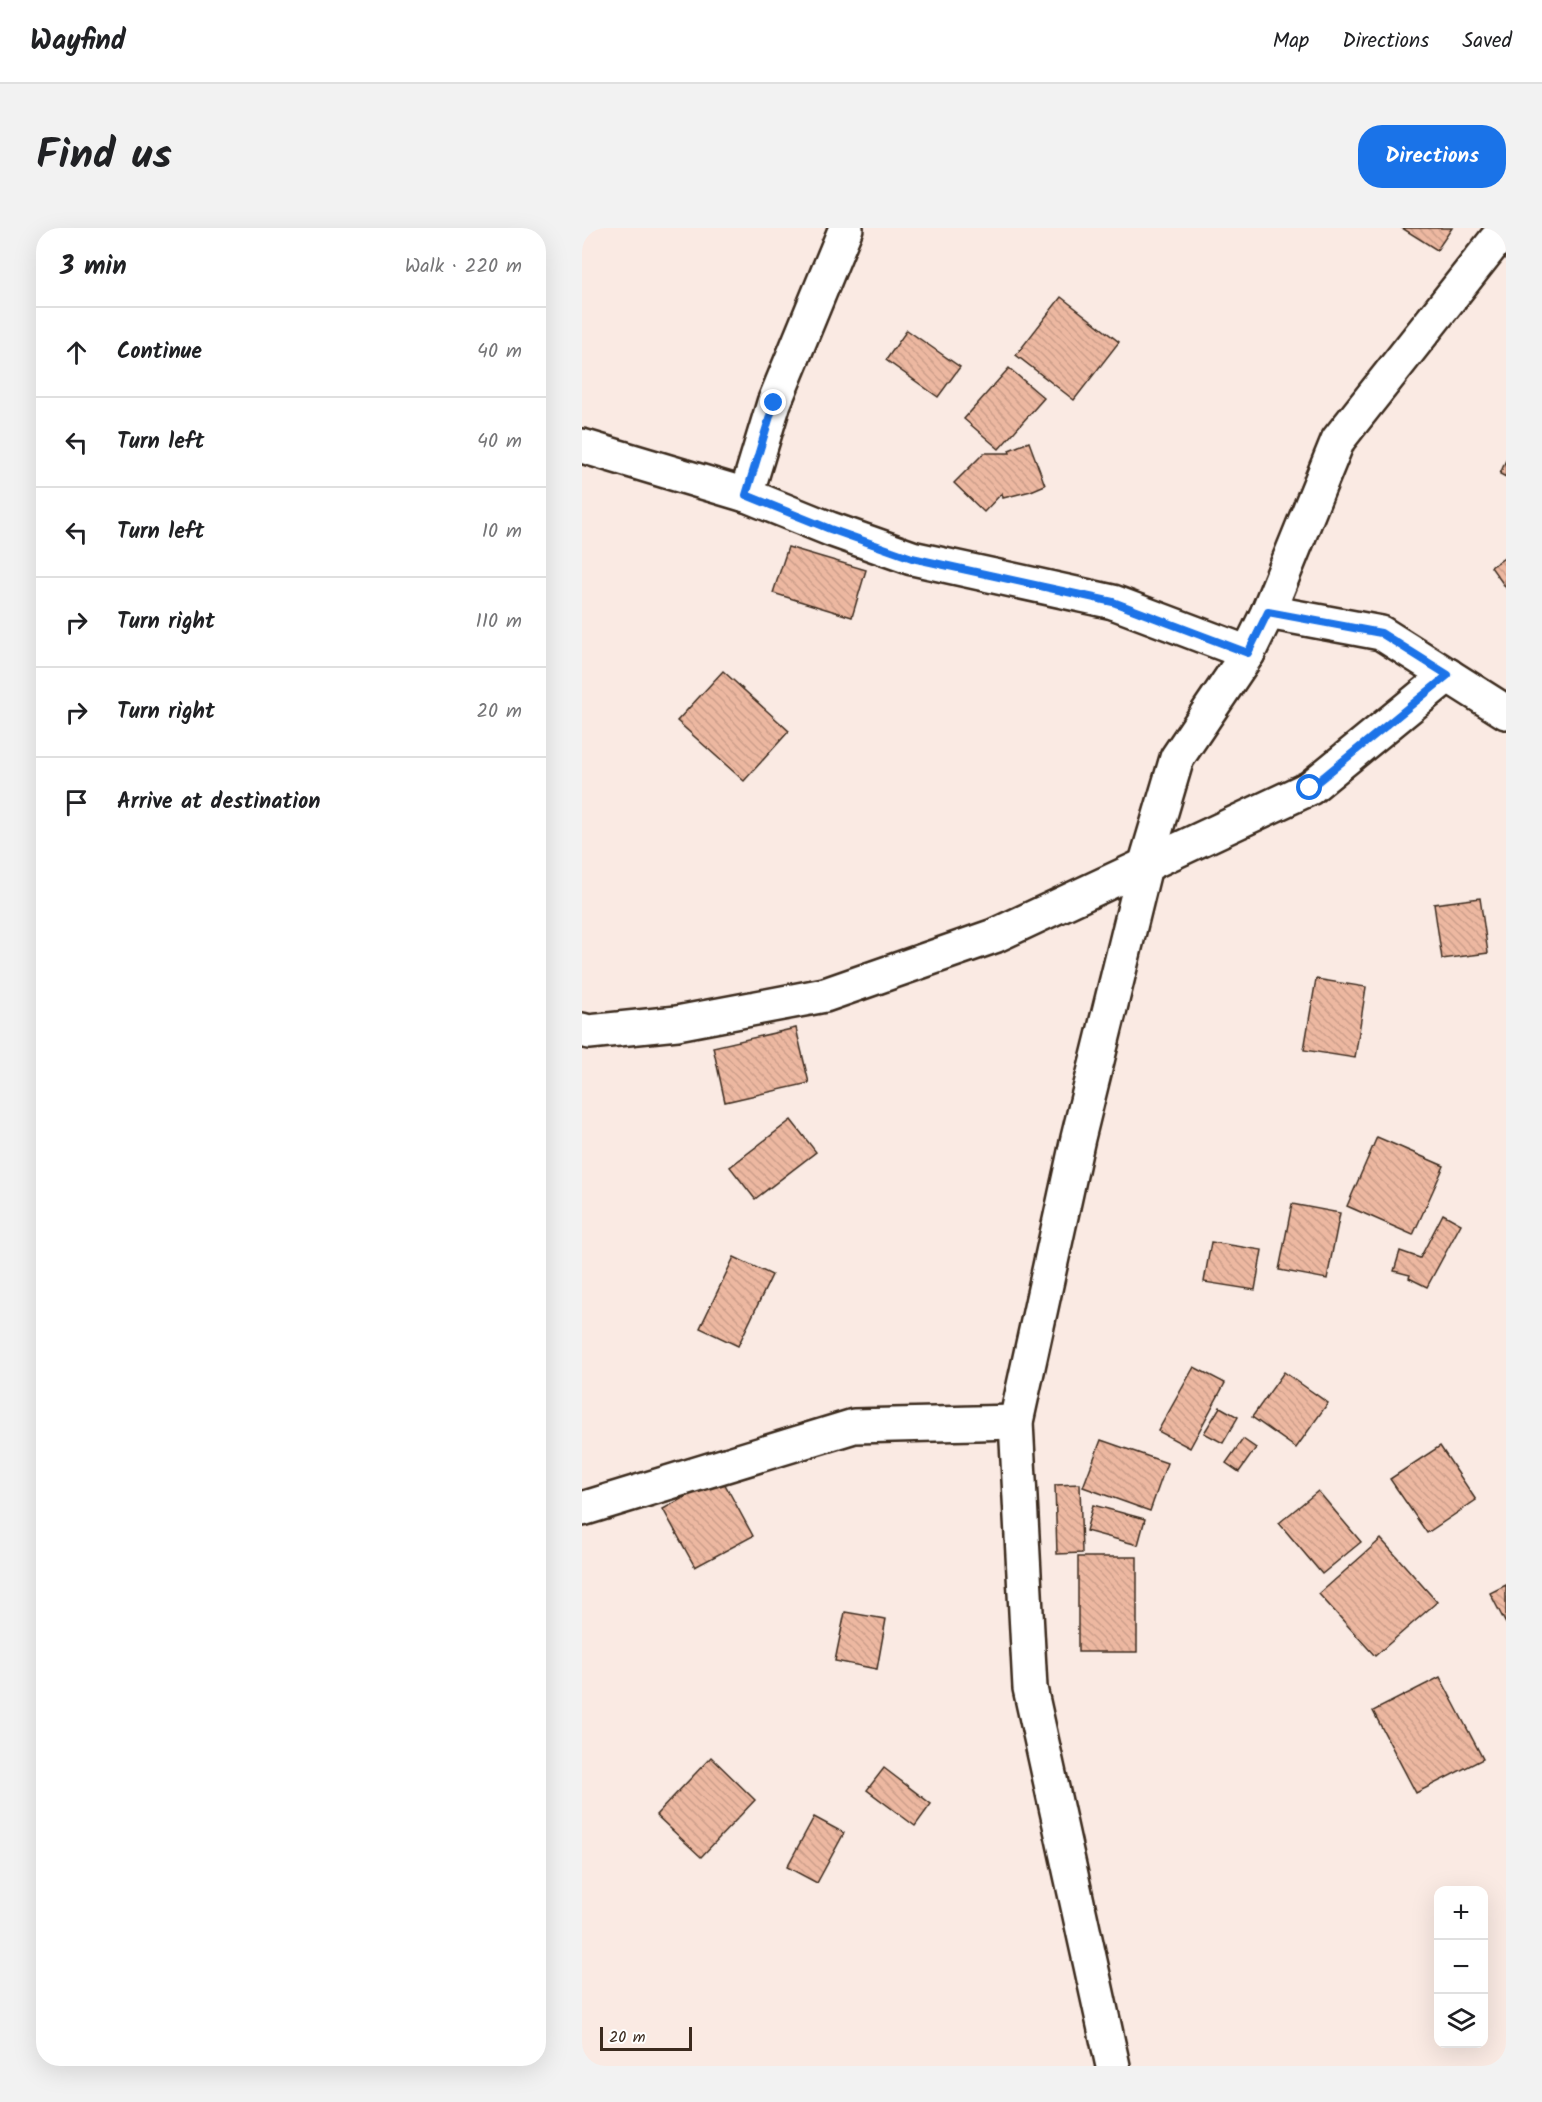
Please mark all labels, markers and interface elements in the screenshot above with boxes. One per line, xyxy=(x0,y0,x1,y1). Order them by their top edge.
text: Wayfind xyxy=(30,19,126,64)
text: Map xyxy=(1273,25,1309,58)
text: Directions xyxy=(1342,25,1429,58)
text: Saved xyxy=(1462,25,1512,58)
text: Find us xyxy=(36,123,172,190)
button: Directions xyxy=(1358,125,1506,188)
text: 3 min xyxy=(60,246,127,288)
text: Walk · 220 m xyxy=(405,251,522,283)
text: Continue xyxy=(117,335,202,370)
icon: ahead xyxy=(60,336,93,369)
text: 40 m xyxy=(477,336,522,368)
route end xyxy=(760,389,786,415)
text: Turn left xyxy=(117,425,204,460)
icon: left xyxy=(60,426,93,459)
text: 40 m xyxy=(477,426,522,458)
text: Turn left xyxy=(117,515,204,550)
icon: left xyxy=(60,516,93,549)
text: 10 m xyxy=(482,516,522,548)
text: Turn right xyxy=(117,605,215,640)
icon: right xyxy=(60,606,93,639)
text: 110 m xyxy=(476,606,522,638)
text: Turn right xyxy=(117,695,215,730)
icon: right xyxy=(60,696,93,729)
text: 20 m xyxy=(476,696,522,728)
route start xyxy=(1296,774,1322,800)
text: Arrive at destination xyxy=(117,785,320,820)
icon: arrive xyxy=(60,786,93,819)
map controls xyxy=(1434,1886,1488,2048)
button: + xyxy=(1434,1886,1488,1940)
button: − xyxy=(1434,1940,1488,1994)
button: layers xyxy=(1434,1994,1488,2048)
scale bar xyxy=(600,2024,692,2052)
text: 20 m xyxy=(609,2025,645,2050)

